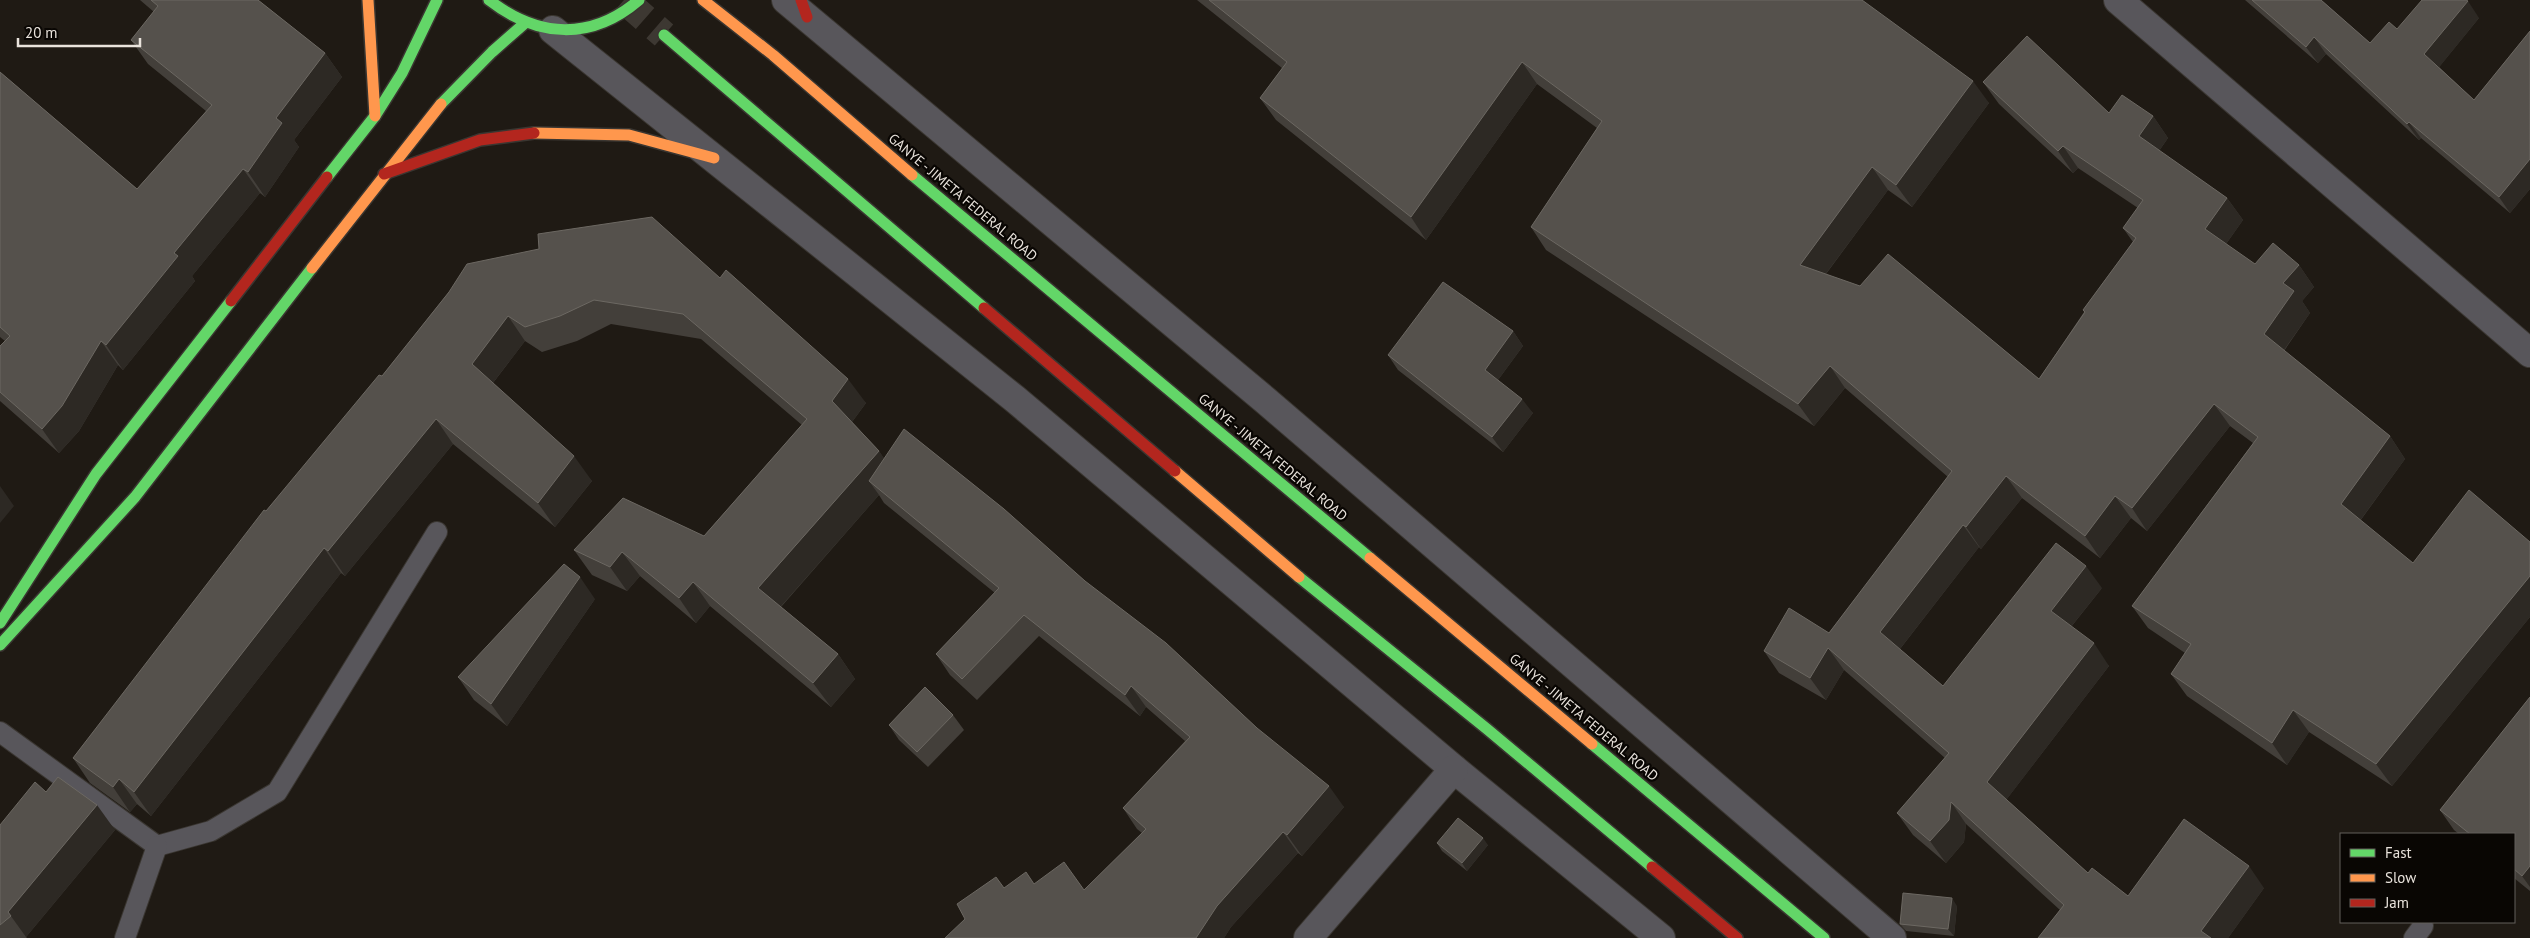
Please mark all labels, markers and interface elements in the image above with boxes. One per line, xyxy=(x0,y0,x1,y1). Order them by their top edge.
scale bar xyxy=(18,15,140,47)
text: 20 m xyxy=(25,23,58,42)
street label: GANYE - JIMETA FEDERAL ROAD xyxy=(885,129,1041,265)
street label: GANYE - JIMETA FEDERAL ROAD xyxy=(1195,389,1351,525)
street label: GANYE - JIMETA FEDERAL ROAD xyxy=(1506,649,1662,785)
legend xyxy=(2340,833,2515,923)
text: Fast xyxy=(2385,843,2412,862)
text: Slow xyxy=(2385,868,2416,887)
text: Jam xyxy=(2384,893,2409,912)

